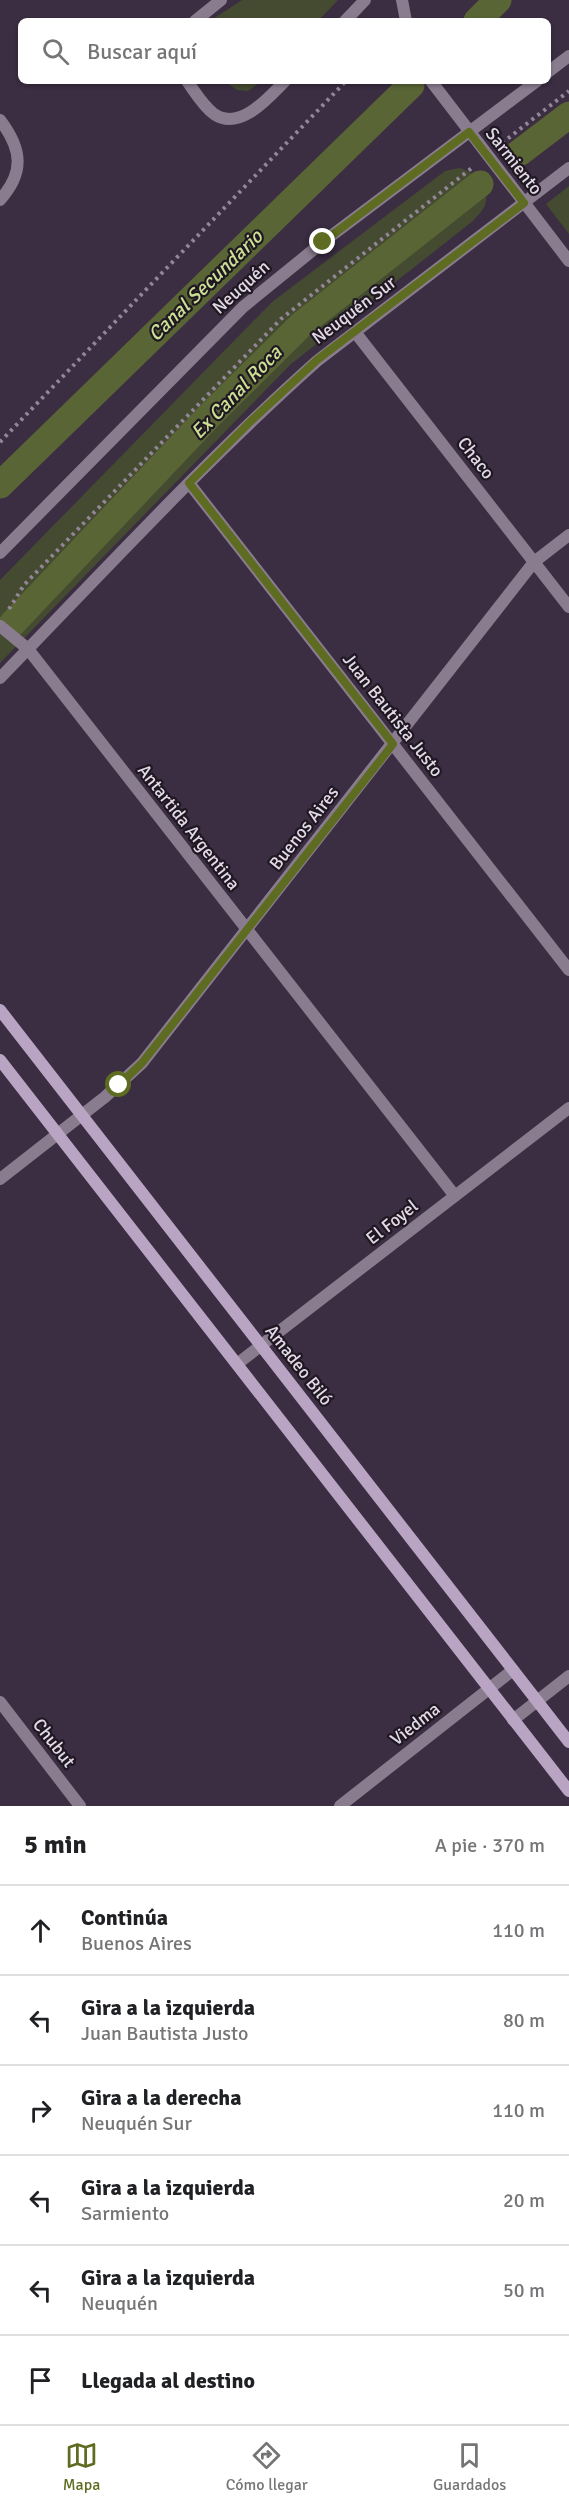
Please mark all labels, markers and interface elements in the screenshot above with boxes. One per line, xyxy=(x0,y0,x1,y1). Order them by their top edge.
search box xyxy=(18,18,551,84)
icon: search xyxy=(39,35,72,68)
text: Buscar aquí xyxy=(87,38,197,65)
street label: Sarmiento xyxy=(481,123,547,199)
water label: Canal Secundario xyxy=(143,223,269,346)
route end xyxy=(309,228,335,254)
street label: Neuquén xyxy=(208,256,274,318)
street label: Neuquén Sur xyxy=(308,271,401,349)
water label: Ex Canal Roca xyxy=(186,340,288,444)
street label: Chaco xyxy=(453,433,499,483)
street label: Juan Bautista Justo xyxy=(338,649,448,781)
street label: Antartida Argentina xyxy=(133,760,245,894)
street label: Buenos Aires xyxy=(265,782,343,874)
route start xyxy=(105,1071,131,1097)
street label: El Foyel xyxy=(362,1195,422,1249)
street label: Amadeo Biló xyxy=(261,1320,337,1410)
street label: Viedma xyxy=(386,1698,444,1750)
street label: Chubut xyxy=(28,1714,80,1772)
text: 5 min xyxy=(24,1829,87,1861)
text: A pie · 370 m xyxy=(435,1833,545,1858)
text: Continúa xyxy=(81,1904,168,1931)
icon: ahead xyxy=(24,1914,57,1947)
text: 110 m xyxy=(492,1918,545,1943)
text: Buenos Aires xyxy=(81,1931,192,1956)
text: Gira a la izquierda xyxy=(81,1994,255,2021)
icon: left xyxy=(24,2004,57,2037)
text: 80 m xyxy=(503,2008,545,2033)
text: Juan Bautista Justo xyxy=(81,2021,248,2046)
text: Gira a la derecha xyxy=(81,2084,242,2111)
icon: right xyxy=(24,2094,57,2127)
text: 110 m xyxy=(492,2098,545,2123)
text: Neuquén Sur xyxy=(81,2111,192,2136)
text: Gira a la izquierda xyxy=(81,2174,255,2201)
icon: left xyxy=(24,2184,57,2217)
text: 20 m xyxy=(503,2188,545,2213)
text: Sarmiento xyxy=(81,2201,169,2226)
text: Gira a la izquierda xyxy=(81,2264,255,2291)
icon: left xyxy=(24,2274,57,2307)
text: 50 m xyxy=(503,2278,545,2303)
text: Neuquén xyxy=(81,2291,158,2316)
icon: arrive xyxy=(24,2364,57,2397)
text: Llegada al destino xyxy=(81,2367,255,2394)
tab: Mapa xyxy=(63,2439,100,2495)
tab: Cómo llegar xyxy=(226,2439,308,2495)
tab: Guardados xyxy=(433,2439,506,2495)

